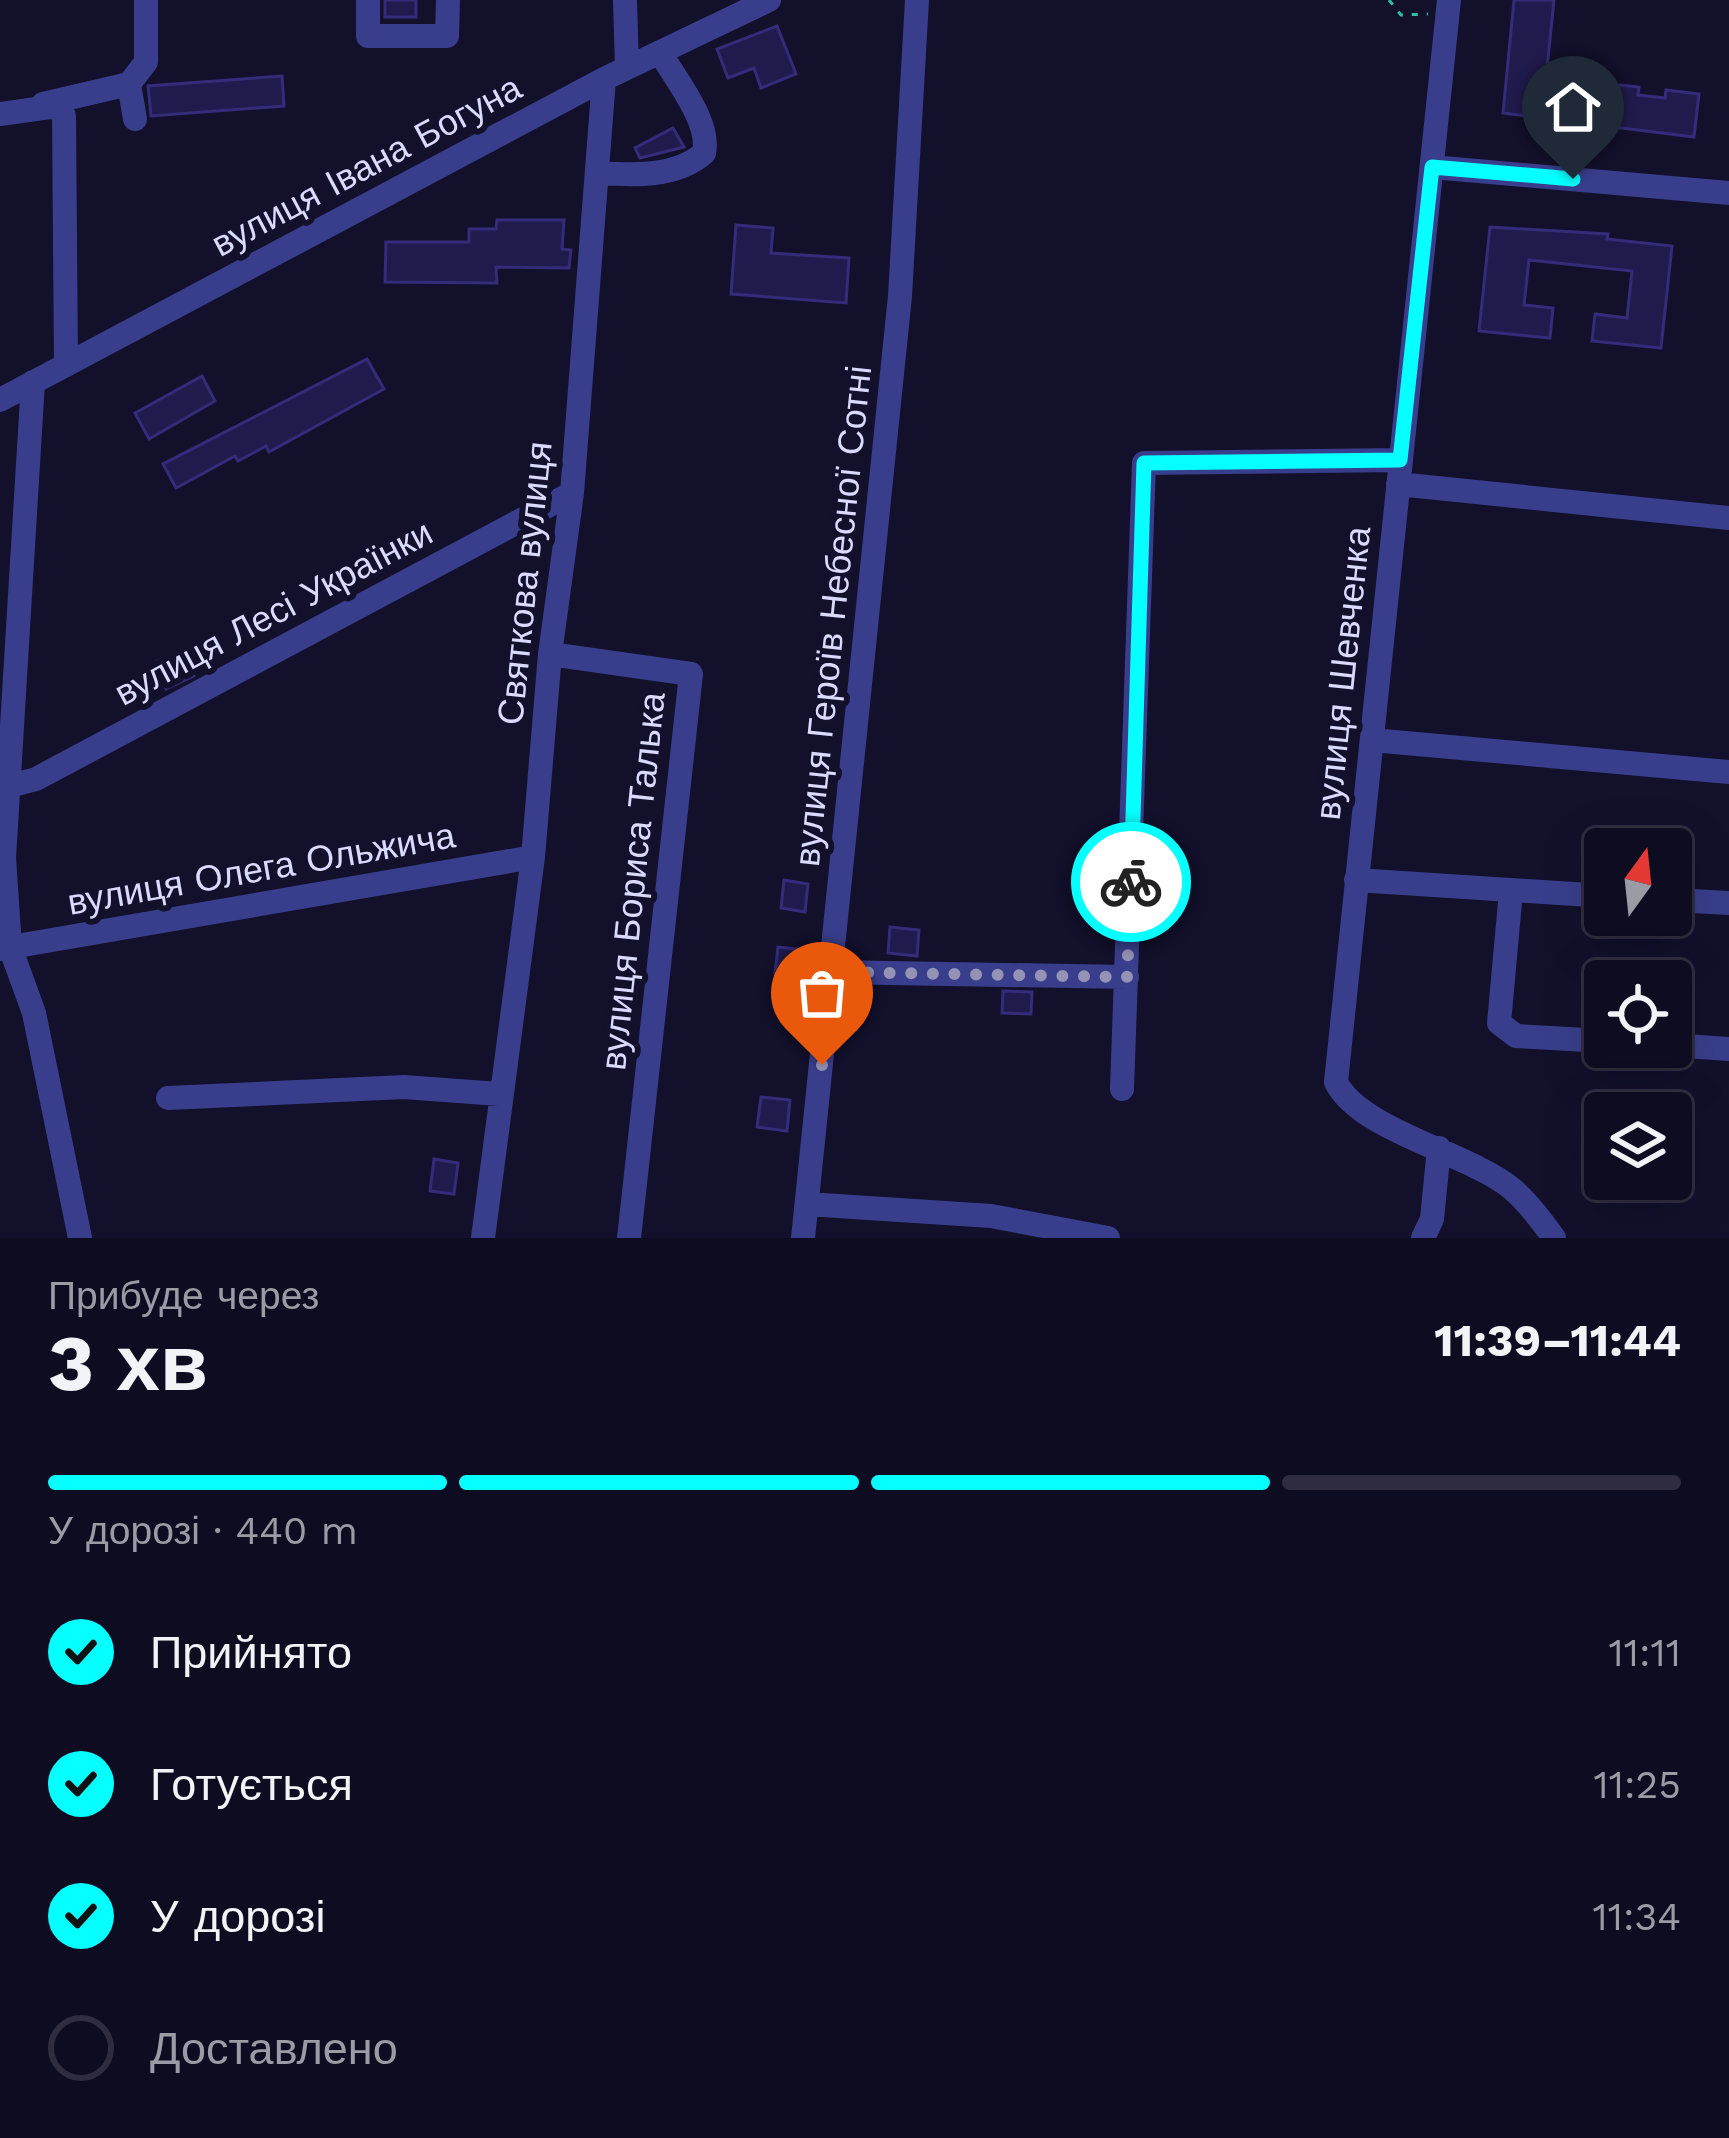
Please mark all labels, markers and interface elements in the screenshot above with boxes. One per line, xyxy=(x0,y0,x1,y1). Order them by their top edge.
pin xyxy=(1522,56,1624,179)
street label: вулиця Івана Богуна xyxy=(204,66,529,265)
icon: home xyxy=(1540,74,1606,140)
street label: вулиця Героїв Небесної Сотні xyxy=(786,364,880,869)
street label: Святкова вулиця xyxy=(489,439,561,727)
street label: вулиця Лесі Українки xyxy=(107,511,440,714)
street label: вулиця Шевченка xyxy=(1307,523,1379,822)
street label: вулиця Бориса Талька xyxy=(592,689,674,1072)
street label: вулиця Олега Ольжича xyxy=(64,814,459,924)
courier xyxy=(1071,822,1191,942)
north arrow xyxy=(1584,828,1692,936)
map controls xyxy=(1584,828,1692,1200)
icon: bike xyxy=(1098,849,1164,915)
pin xyxy=(771,942,873,1065)
icon: bag xyxy=(789,960,855,1026)
button: locate xyxy=(1584,960,1692,1068)
button: layers xyxy=(1584,1092,1692,1200)
text: Прибуде через xyxy=(48,1273,319,1318)
text: 11:39–11:44 xyxy=(1434,1314,1681,1367)
text: 3 хв xyxy=(48,1317,208,1409)
text: У дорозі · 440 m xyxy=(48,1508,358,1553)
icon: check xyxy=(48,1619,114,1685)
text: Прийнято xyxy=(150,1626,352,1679)
text: 11:11 xyxy=(1609,1630,1681,1675)
icon: check xyxy=(48,1751,114,1817)
text: Готується xyxy=(150,1758,353,1811)
text: 11:25 xyxy=(1594,1762,1681,1807)
icon: check xyxy=(48,1883,114,1949)
text: У дорозі xyxy=(150,1890,325,1943)
text: 11:34 xyxy=(1592,1894,1681,1939)
text: Доставлено xyxy=(150,2022,398,2075)

